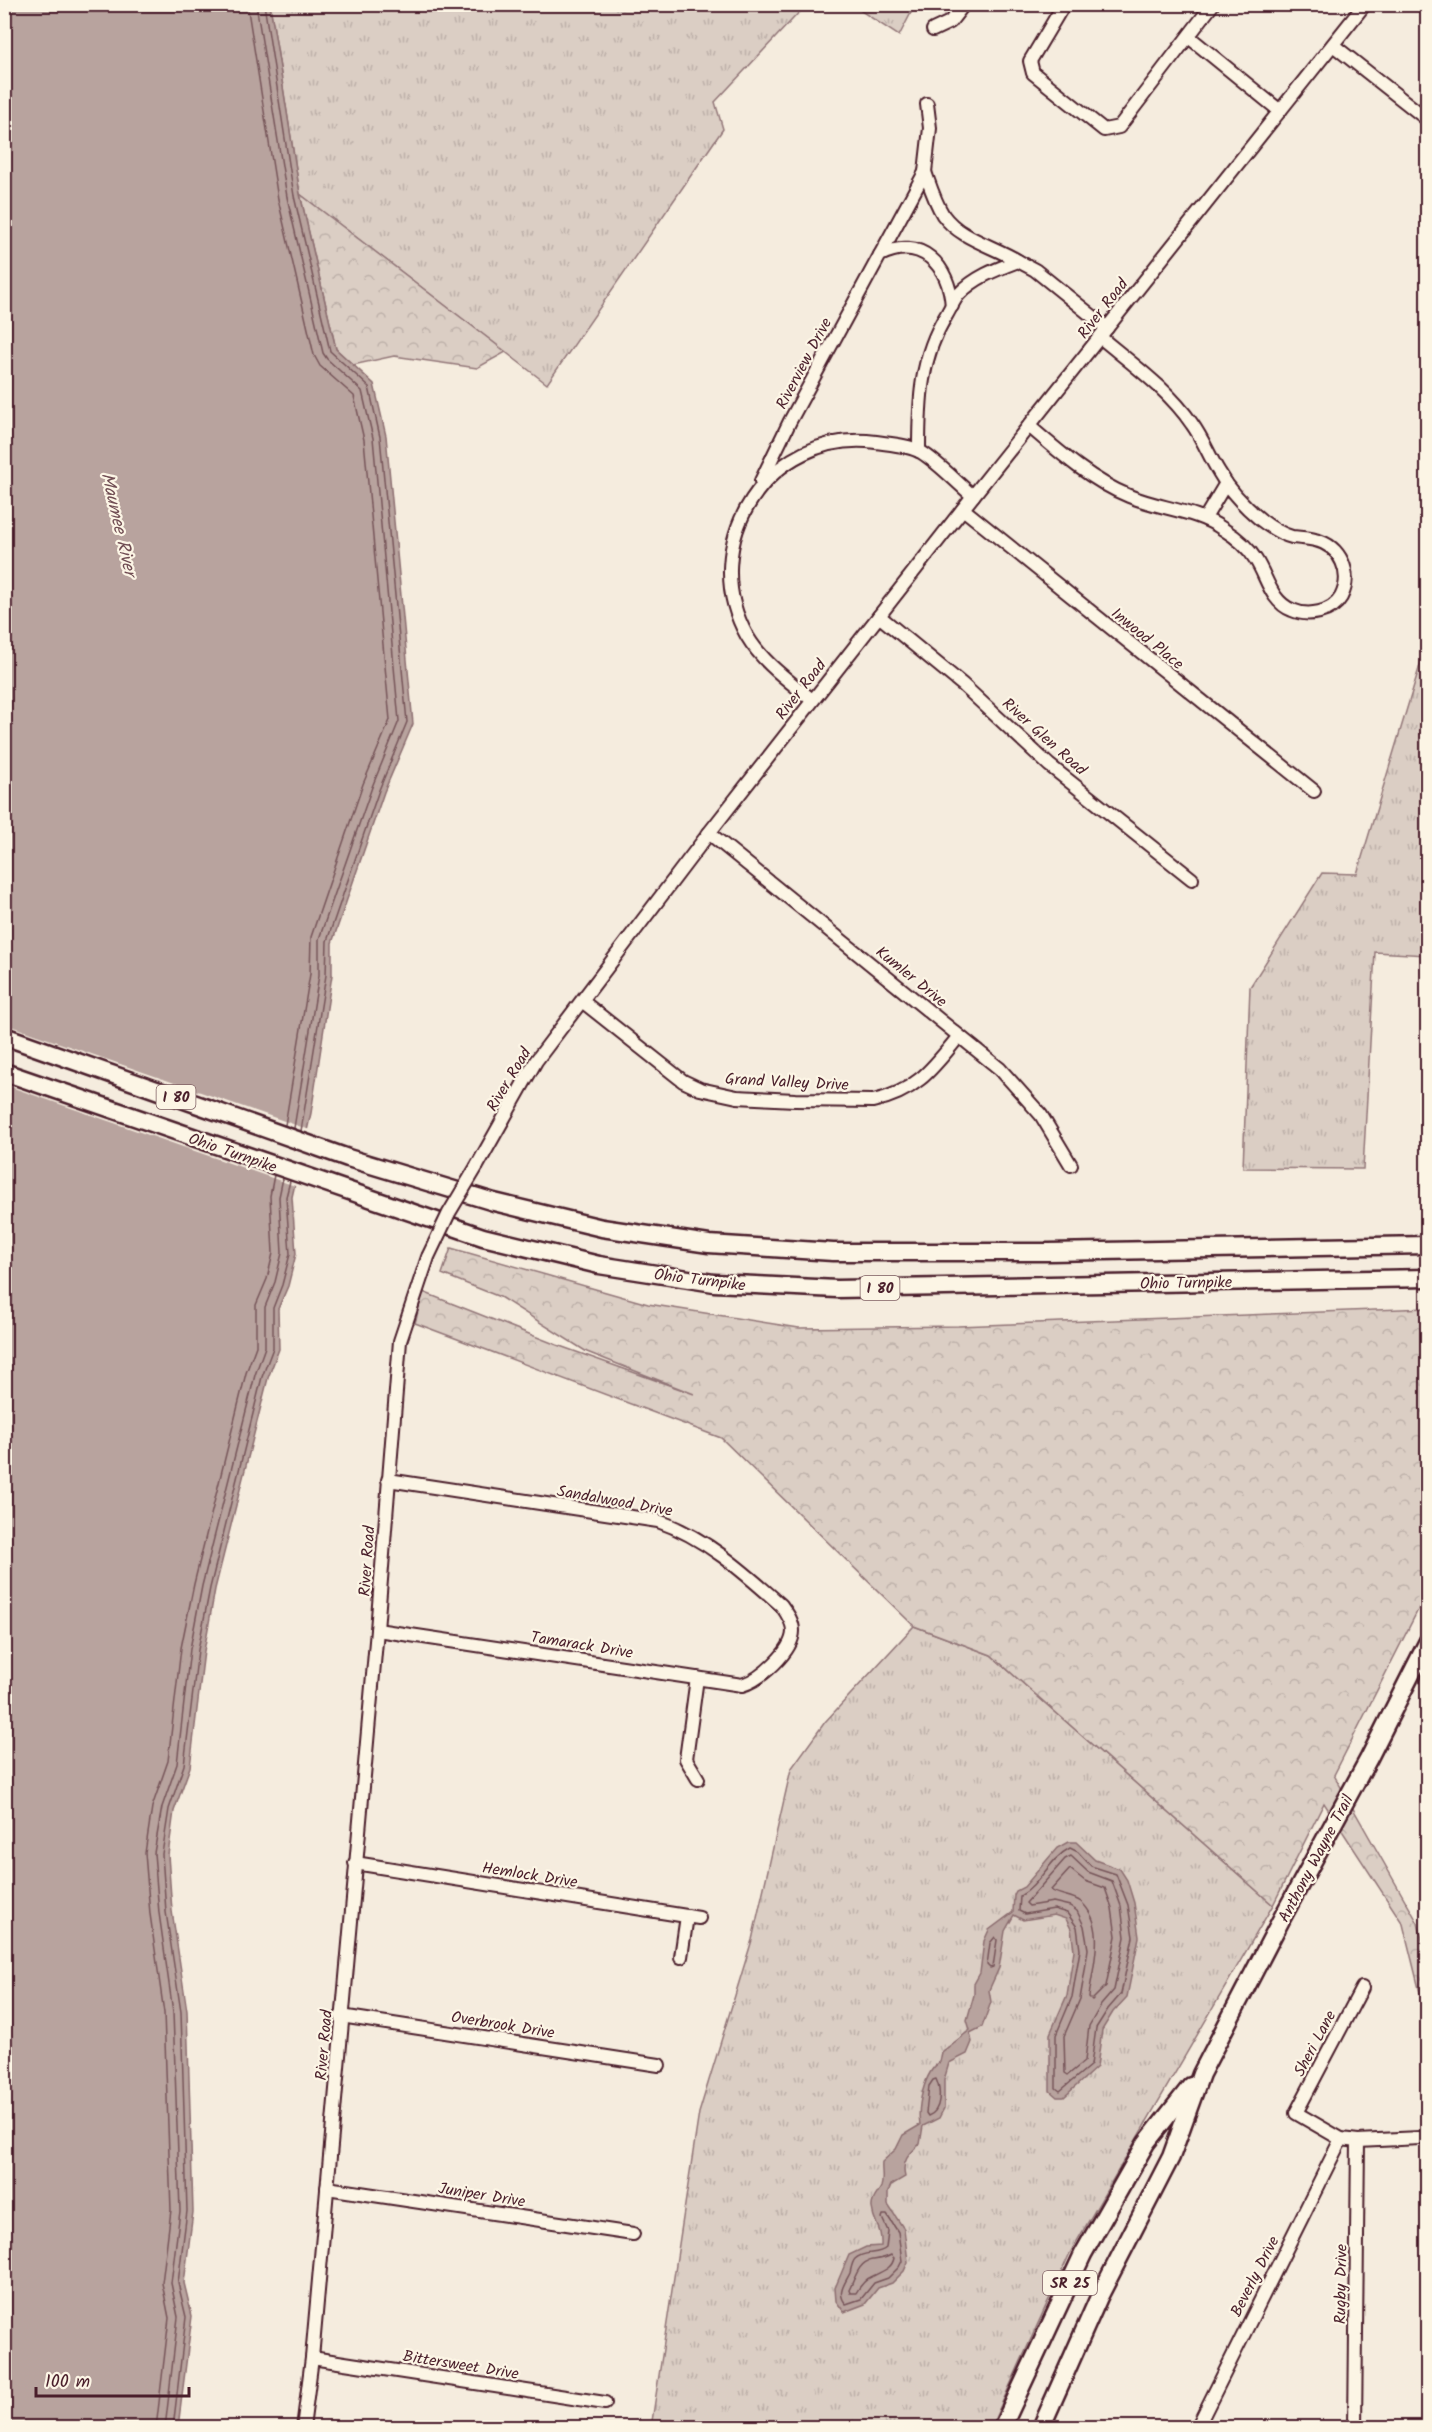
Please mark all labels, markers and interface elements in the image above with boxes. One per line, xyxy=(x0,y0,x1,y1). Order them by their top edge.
street label: River Road xyxy=(1072,272,1135,345)
street label: Riverview Drive xyxy=(770,313,839,414)
water label: Maumee River xyxy=(92,470,144,583)
street label: Inwood Place xyxy=(1105,602,1189,676)
street label: River Road xyxy=(770,653,833,726)
street label: River Glen Road xyxy=(996,692,1093,783)
street label: Kumler Drive xyxy=(870,940,952,1014)
street label: River Road xyxy=(480,1042,539,1117)
street label: Grand Valley Drive xyxy=(724,1067,849,1098)
road number: I 80 xyxy=(156,1085,195,1109)
street label: Ohio Turnpike xyxy=(185,1127,280,1180)
street label: Ohio Turnpike xyxy=(653,1262,747,1299)
street label: Ohio Turnpike xyxy=(1140,1270,1232,1297)
road number: I 80 xyxy=(860,1276,900,1300)
street label: Sandalwood Drive xyxy=(555,1479,675,1524)
street label: River Road xyxy=(353,1524,383,1597)
street label: Tamarack Drive xyxy=(529,1625,635,1666)
street label: Anthony Wayne Trail xyxy=(1272,1790,1361,1927)
street label: Hemlock Drive xyxy=(480,1856,579,1895)
street label: Overbrook Drive xyxy=(449,2005,556,2046)
street label: Sheri Lane xyxy=(1287,2006,1343,2081)
street label: River Road xyxy=(309,2008,340,2082)
street label: Juniper Drive xyxy=(437,2176,527,2215)
street label: Beverly Drive xyxy=(1224,2232,1286,2321)
street label: Rugby Drive xyxy=(1328,2244,1355,2324)
road number: SR 25 xyxy=(1043,2271,1097,2295)
street label: Bittersweet Drive xyxy=(401,2344,520,2387)
scale bar xyxy=(36,2360,189,2398)
text: 100 m xyxy=(45,2368,90,2397)

